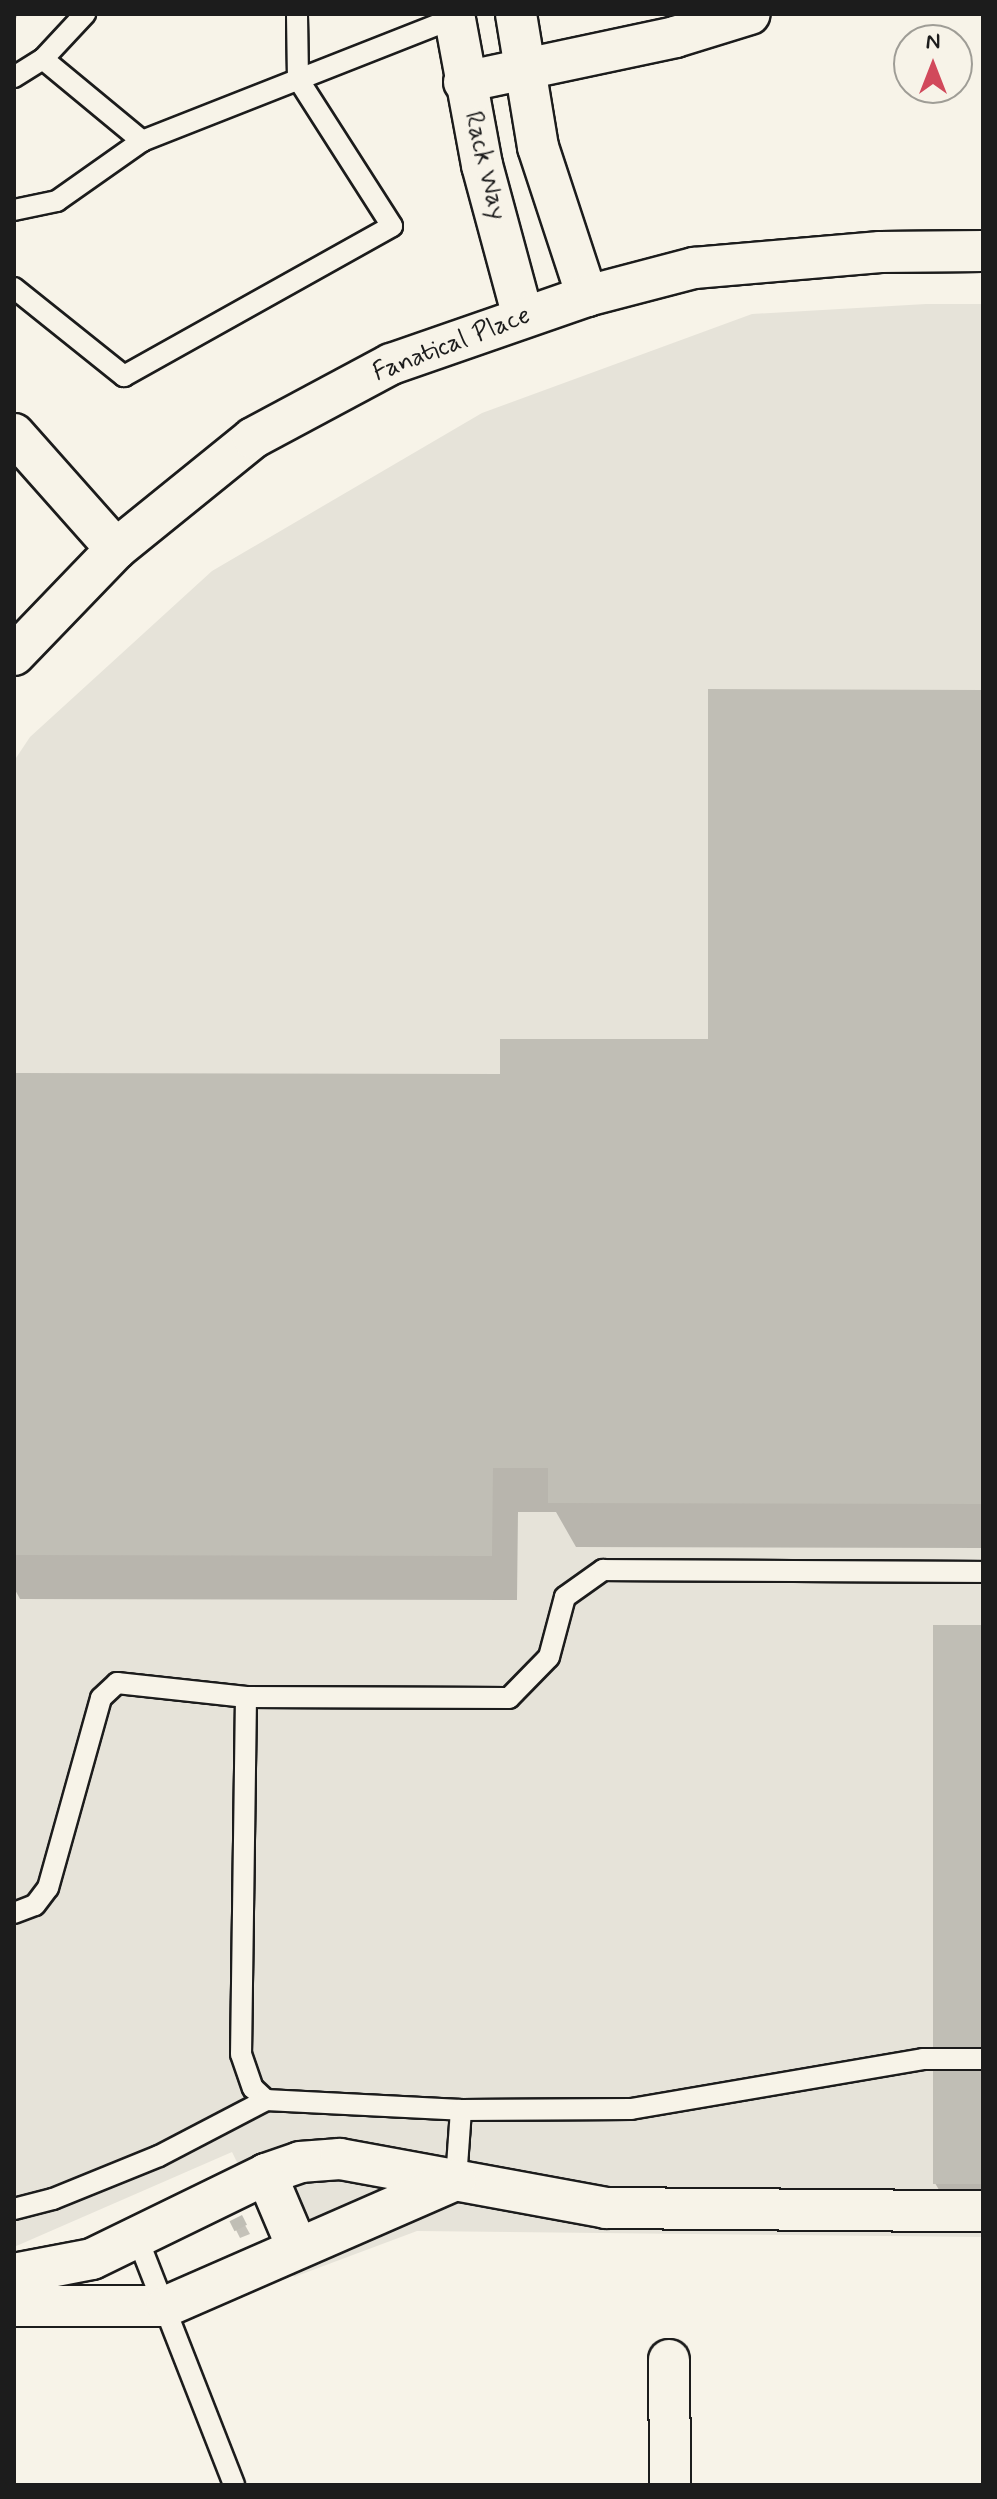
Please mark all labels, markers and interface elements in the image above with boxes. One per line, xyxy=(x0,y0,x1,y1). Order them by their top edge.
north arrow xyxy=(893,24,973,104)
text: N xyxy=(926,28,940,56)
street label: Rack Way xyxy=(455,109,513,223)
street label: Fanatical Place xyxy=(370,301,534,389)

